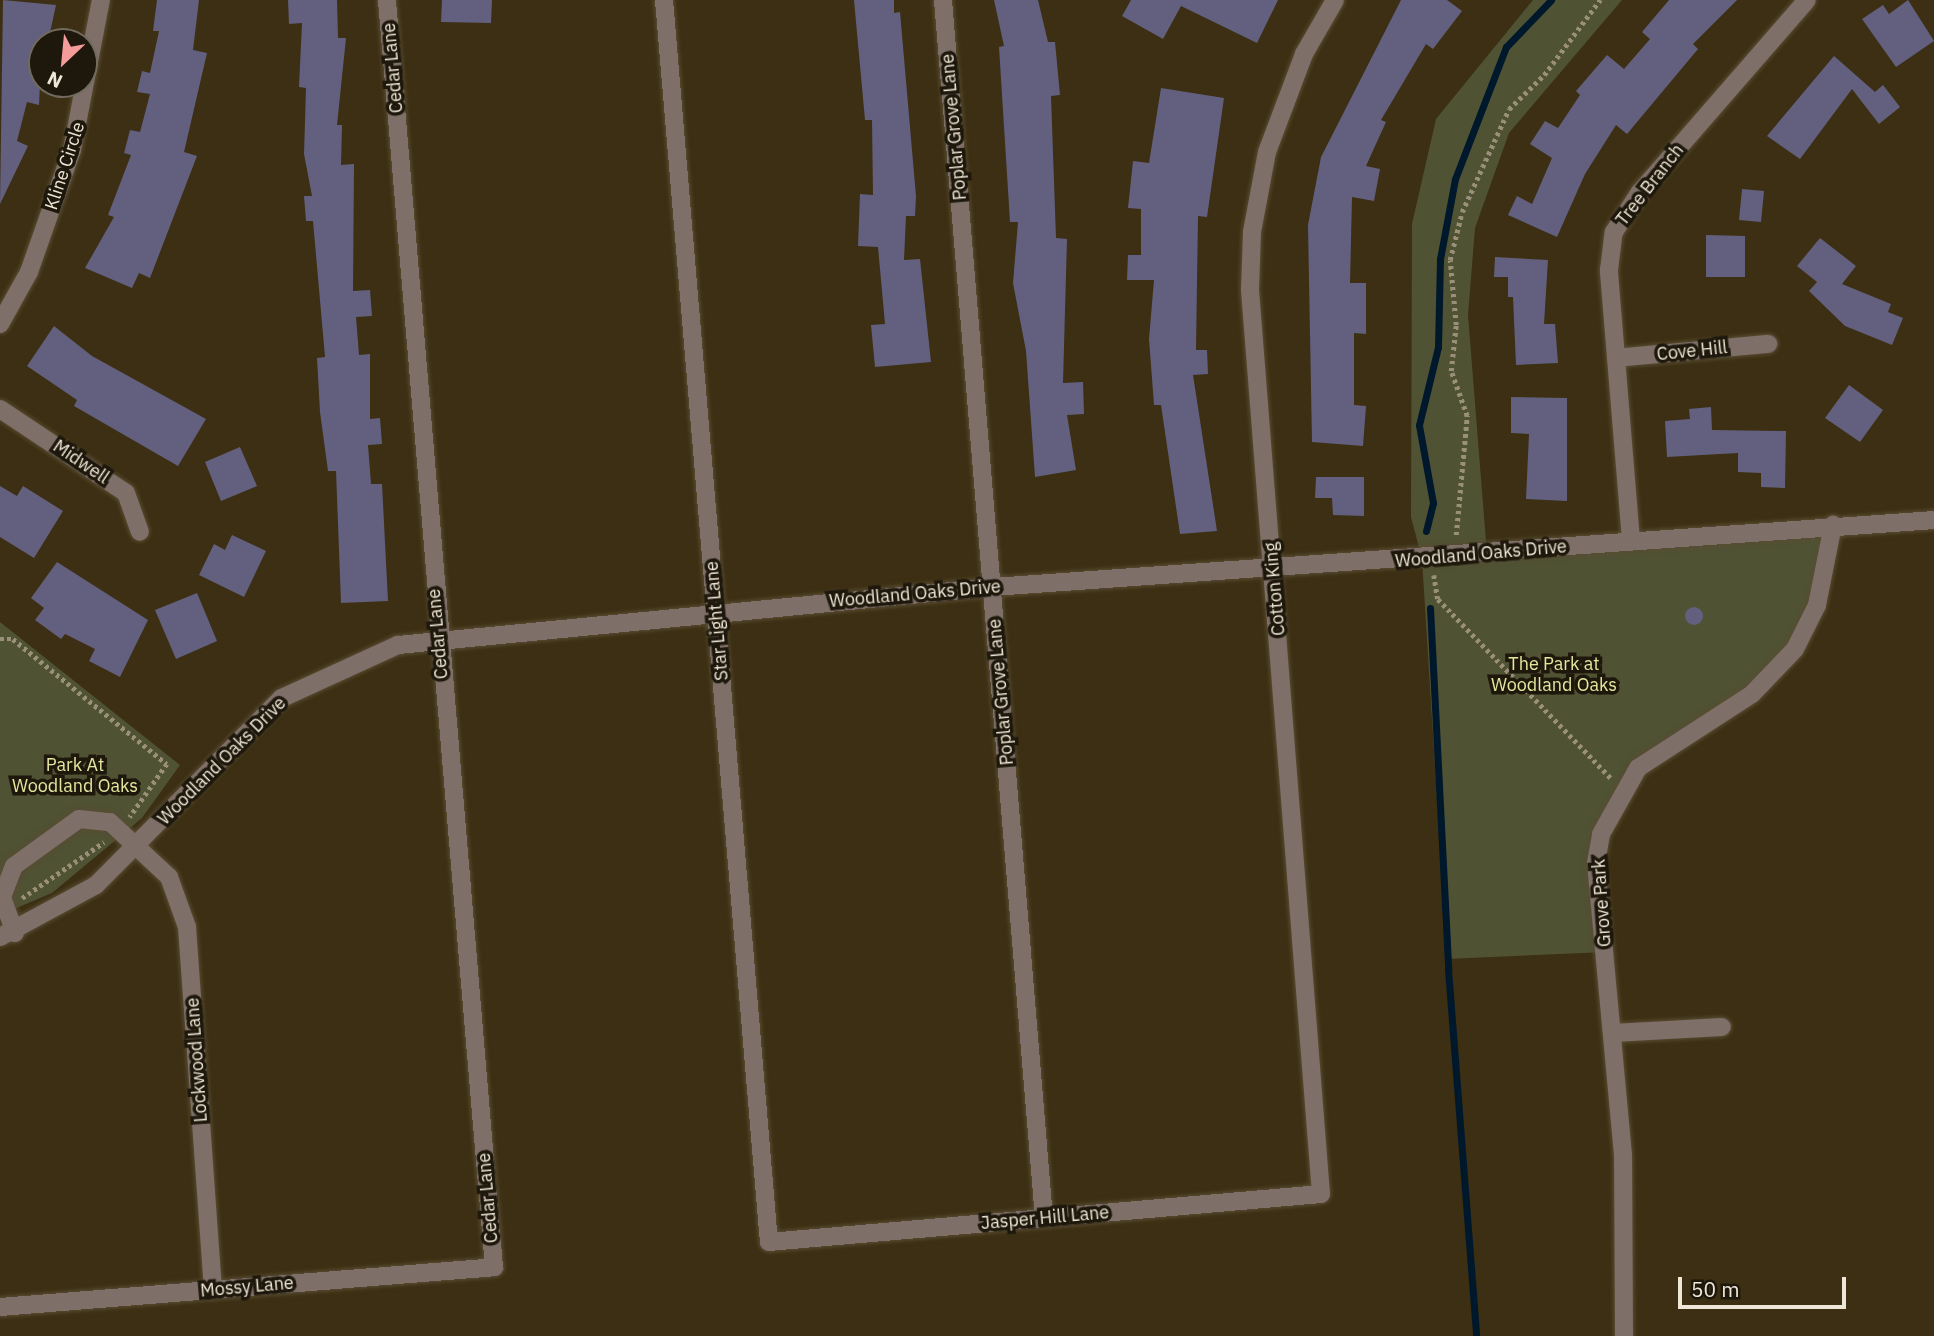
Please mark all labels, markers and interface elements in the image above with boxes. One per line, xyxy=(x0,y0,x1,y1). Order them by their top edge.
street label: Cedar Lane xyxy=(378,22,408,114)
north arrow xyxy=(28,28,98,98)
street label: Poplar Grove Lane xyxy=(937,53,971,201)
text: N xyxy=(43,66,66,94)
street label: Kline Circle xyxy=(41,119,89,213)
street label: Tree Branch xyxy=(1612,140,1688,230)
street label: Cove Hill xyxy=(1656,337,1728,365)
street label: Midwell xyxy=(49,435,113,489)
street label: Woodland Oaks Drive xyxy=(1394,536,1568,572)
street label: Cotton King xyxy=(1260,541,1290,637)
street label: Star Light Lane xyxy=(701,560,733,682)
street label: Woodland Oaks Drive xyxy=(828,576,1002,612)
street label: Cedar Lane xyxy=(423,588,453,680)
street label: Poplar Grove Lane xyxy=(984,618,1018,766)
park label: The Park at Woodland Oaks xyxy=(1491,654,1617,696)
street label: Woodland Oaks Drive xyxy=(153,692,291,830)
park label: Park At Woodland Oaks xyxy=(12,755,138,798)
street label: Grove Park xyxy=(1588,858,1616,948)
street label: Lockwood Lane xyxy=(182,997,212,1123)
street label: Cedar Lane xyxy=(473,1152,503,1244)
street label: Jasper Hill Lane xyxy=(980,1202,1110,1234)
scale bar xyxy=(1682,1262,1850,1306)
street label: Mossy Lane xyxy=(199,1272,295,1302)
text: 50 m xyxy=(1691,1275,1740,1303)

